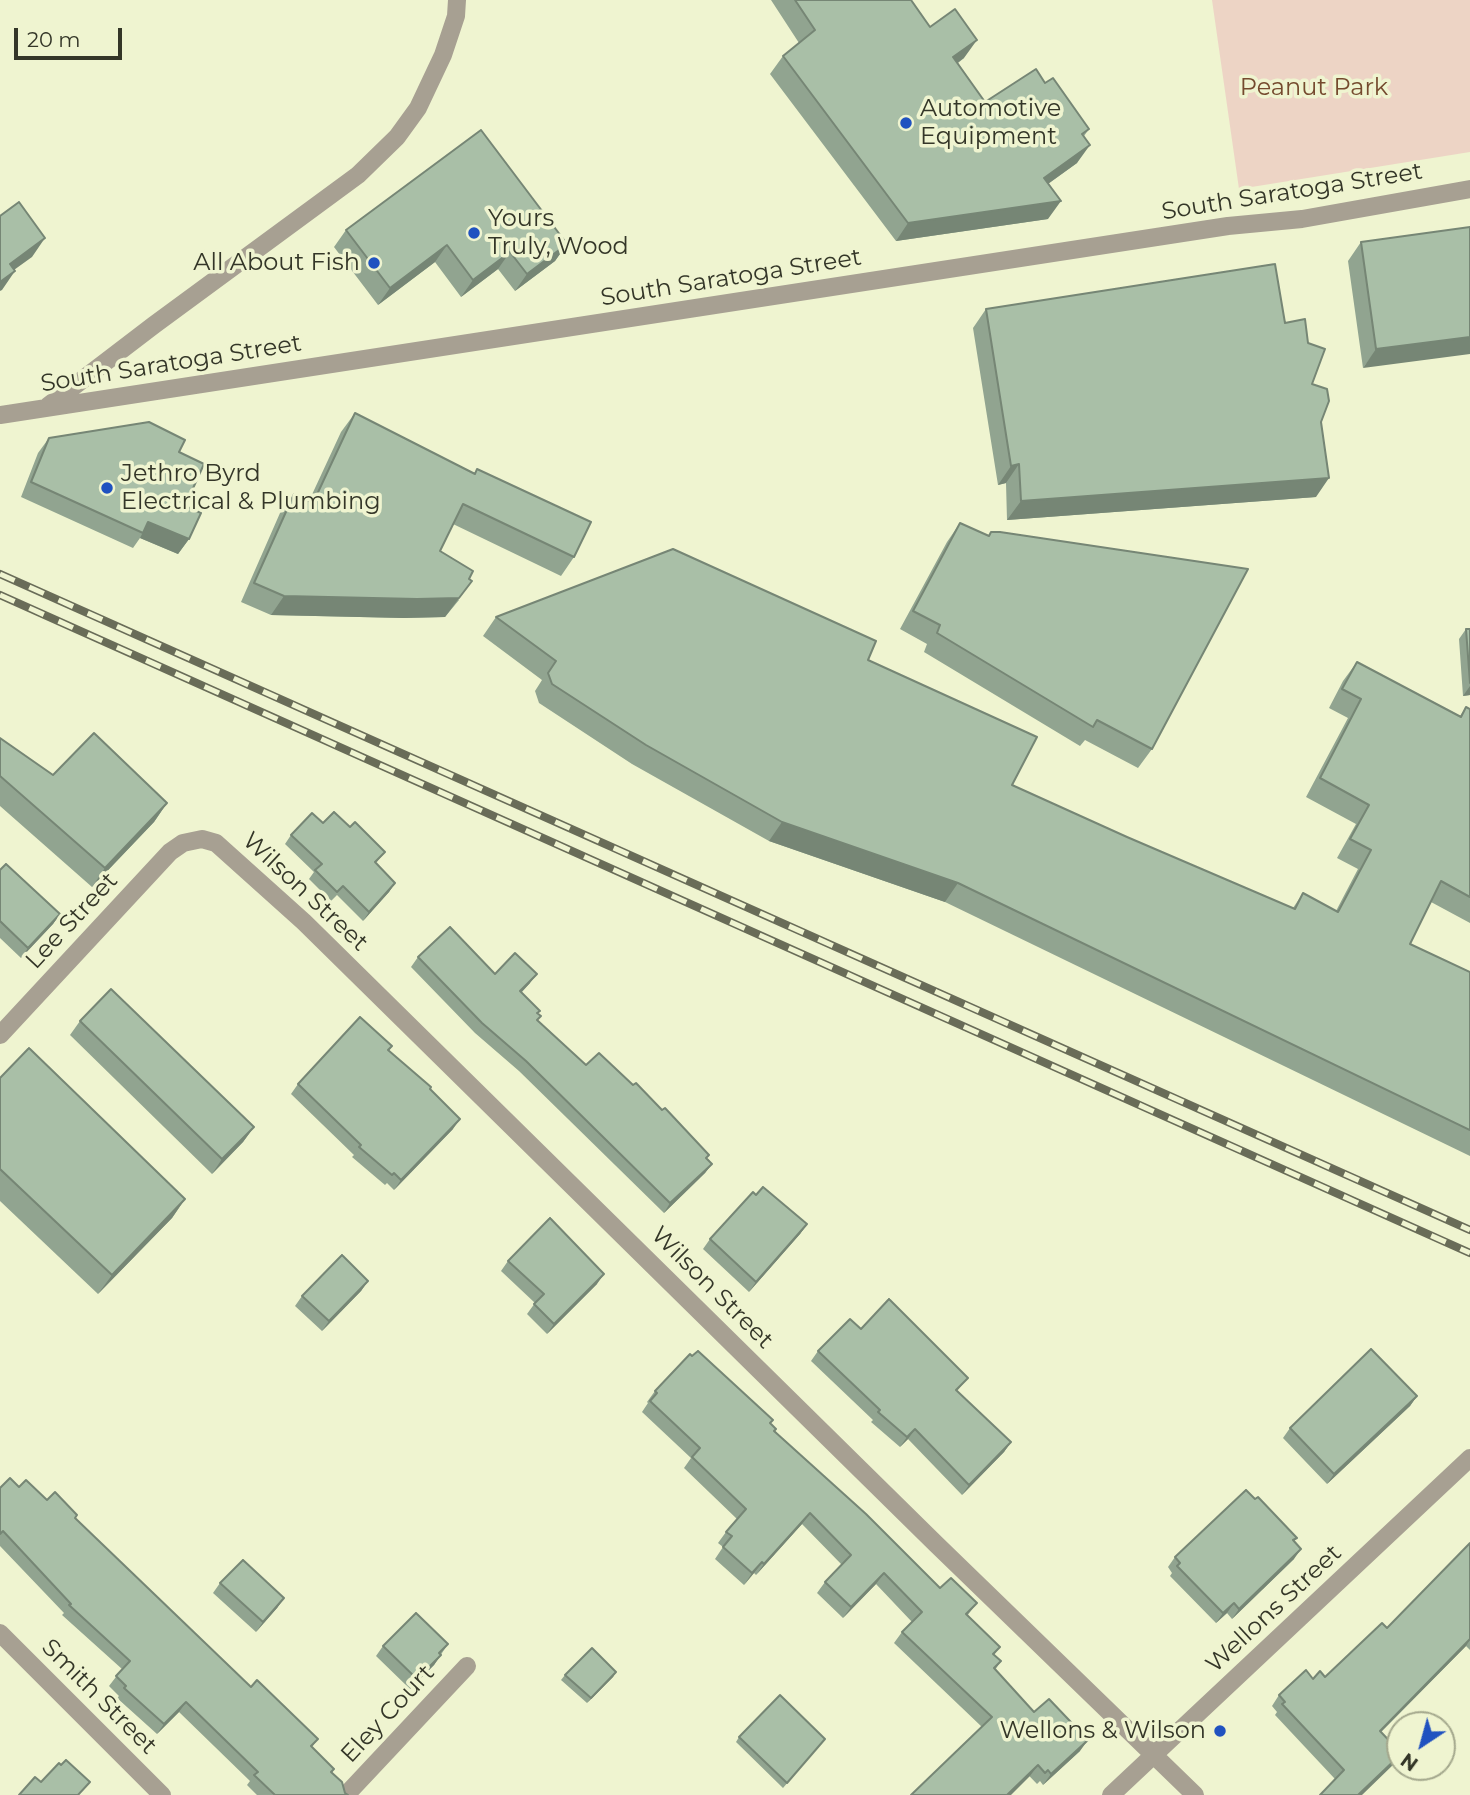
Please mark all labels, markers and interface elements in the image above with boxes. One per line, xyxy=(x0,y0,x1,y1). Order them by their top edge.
scale bar xyxy=(18,14,126,58)
text: 20 m xyxy=(27,27,81,52)
park label: Peanut Park xyxy=(1240,74,1388,102)
place label: Automotive Equipment xyxy=(920,95,1061,151)
marker: Automotive Equipment xyxy=(898,115,914,131)
street label: South Saratoga Street xyxy=(1160,157,1424,227)
place label: Yours Truly, Wood xyxy=(488,205,629,261)
marker: Yours Truly, Wood xyxy=(466,225,482,241)
street label: South Saratoga Street xyxy=(599,243,863,313)
place label: All About Fish xyxy=(193,249,360,277)
marker: All About Fish xyxy=(366,255,382,271)
street label: South Saratoga Street xyxy=(39,329,303,399)
place label: Jethro Byrd Electrical & Plumbing xyxy=(121,460,381,516)
marker: Jethro Byrd Electrical & Plumbing xyxy=(99,480,115,496)
street label: Wilson Street xyxy=(236,827,374,957)
street label: Lee Street xyxy=(20,867,124,975)
street label: Wilson Street xyxy=(645,1221,779,1355)
street label: Wellons Street xyxy=(1200,1539,1348,1679)
street label: Smith Street xyxy=(35,1633,163,1761)
street label: Eley Court xyxy=(335,1659,441,1769)
north arrow xyxy=(1386,1711,1456,1781)
place label: Wellons & Wilson xyxy=(999,1717,1206,1745)
marker: Wellons & Wilson xyxy=(1212,1723,1228,1739)
text: N xyxy=(1397,1748,1423,1776)

